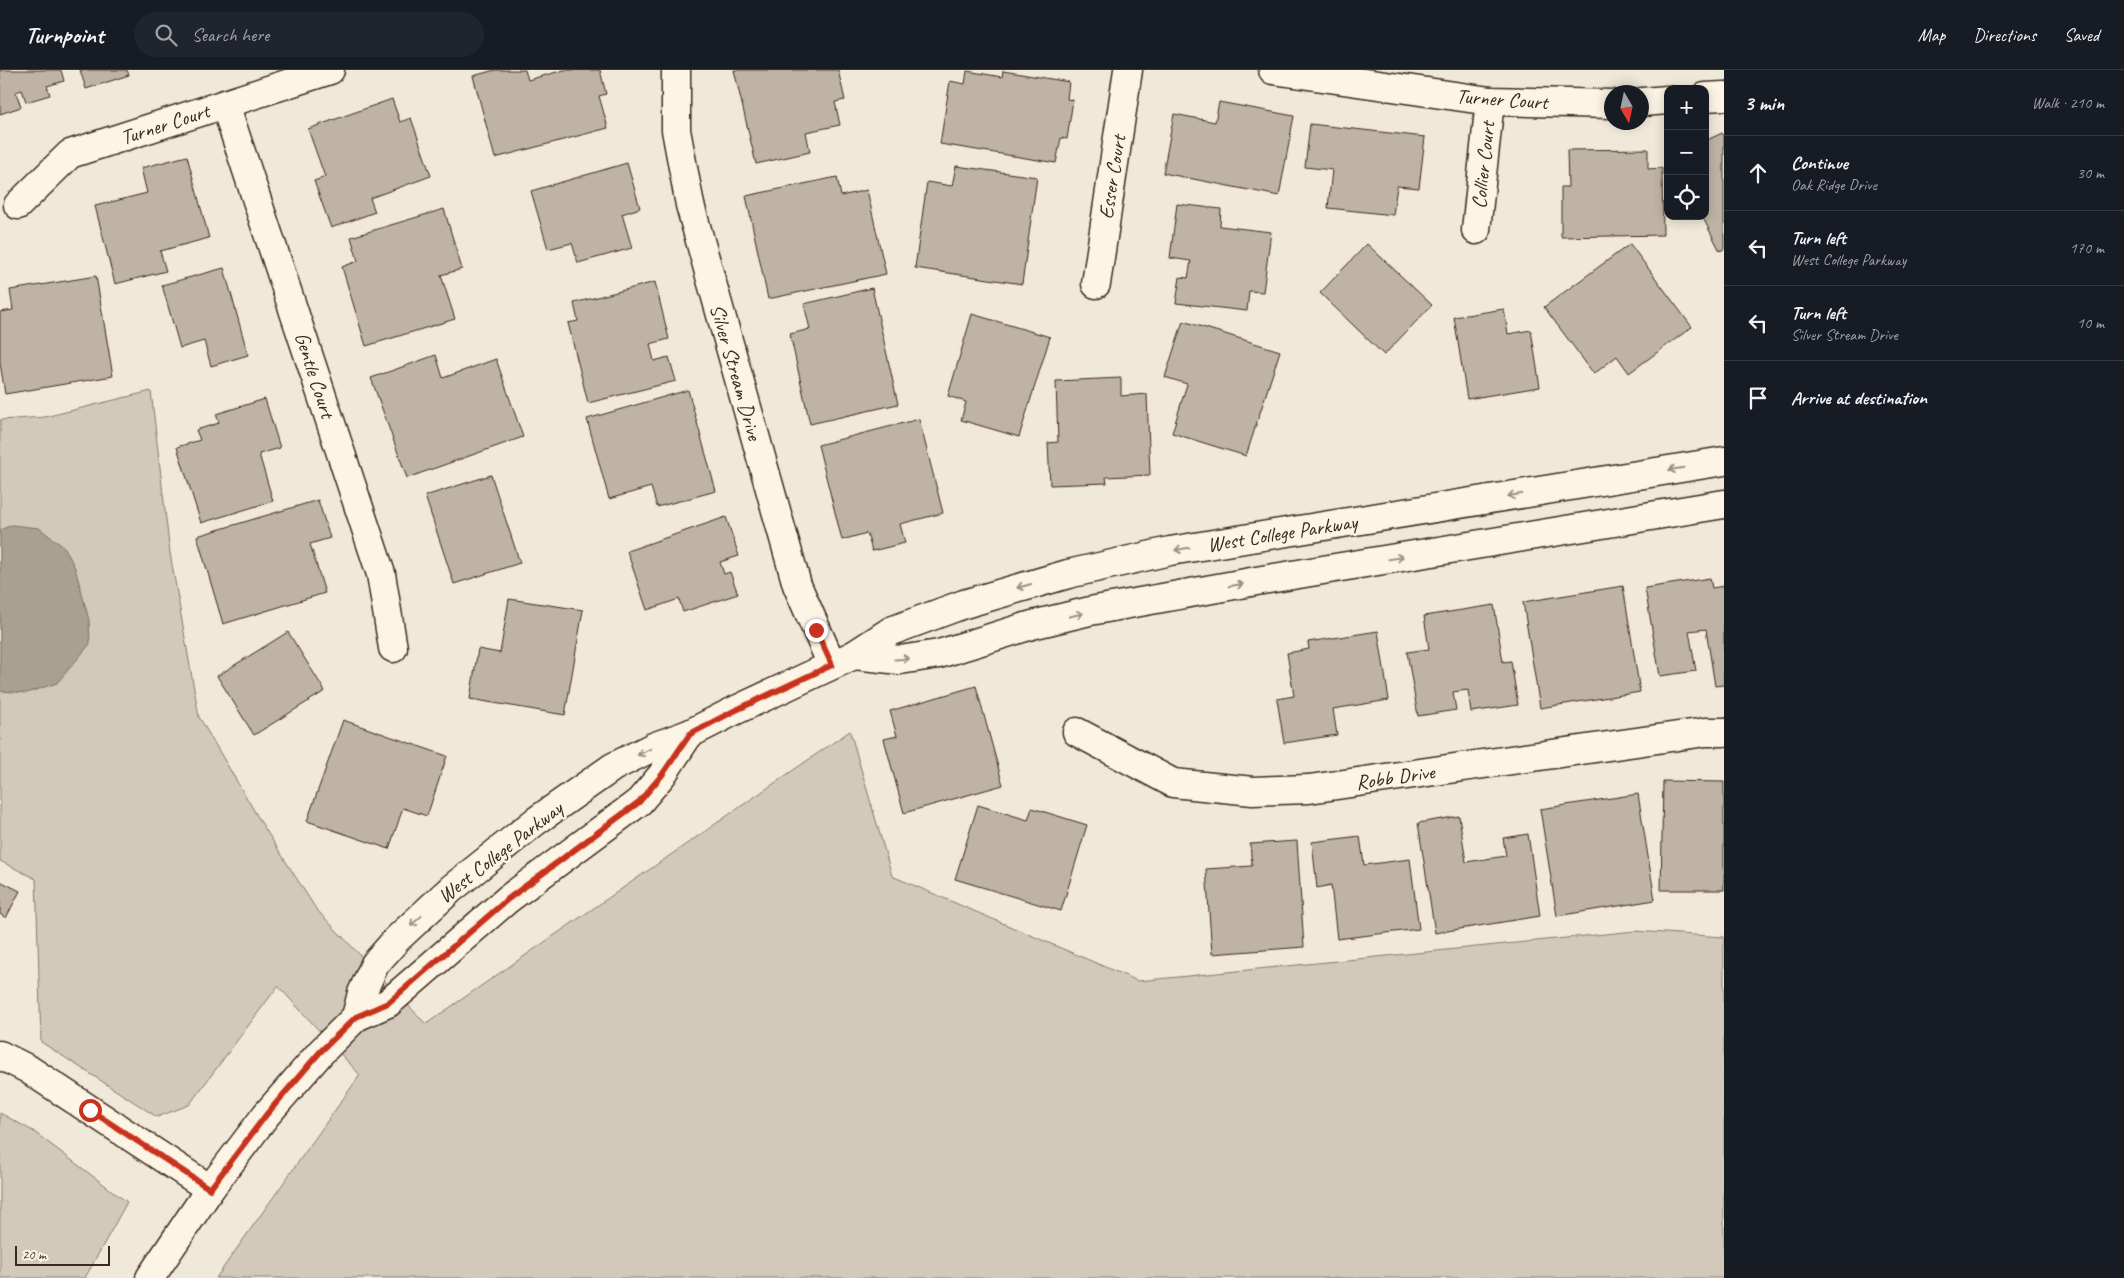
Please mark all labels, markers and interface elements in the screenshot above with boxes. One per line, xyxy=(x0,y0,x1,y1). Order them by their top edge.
search box xyxy=(134,12,484,57)
text: Turnpoint xyxy=(25,20,104,50)
icon: search xyxy=(152,21,180,49)
text: Search here xyxy=(192,23,269,47)
text: Map xyxy=(1918,24,1945,46)
text: Directions xyxy=(1973,24,2036,46)
text: Saved xyxy=(2064,24,2099,46)
street label: Turner Court xyxy=(1455,83,1551,115)
north arrow xyxy=(1604,85,1649,130)
map controls xyxy=(1664,85,1709,220)
button: + xyxy=(1664,85,1709,130)
text: 3 min xyxy=(1744,90,1784,116)
text: Walk · 210 m xyxy=(2032,93,2104,113)
street label: Turner Court xyxy=(117,97,215,151)
street label: Collier Court xyxy=(1466,118,1501,210)
button: − xyxy=(1664,130,1709,175)
street label: Esser Court xyxy=(1093,131,1132,221)
text: Continue xyxy=(1791,151,1848,175)
icon: ahead xyxy=(1744,159,1772,187)
text: 30 m xyxy=(2077,163,2104,183)
button: locate xyxy=(1664,175,1709,220)
text: Oak Ridge Drive xyxy=(1791,175,1877,195)
text: Turn left xyxy=(1791,226,1846,250)
icon: left xyxy=(1744,234,1772,262)
text: 170 m xyxy=(2070,238,2104,258)
text: West College Parkway xyxy=(1791,250,1906,270)
street label: Silver Stream Drive xyxy=(704,301,768,444)
text: Turn left xyxy=(1791,301,1846,325)
icon: left xyxy=(1744,309,1772,337)
text: 10 m xyxy=(2077,313,2104,333)
text: Silver Stream Drive xyxy=(1791,325,1898,345)
street label: Gentle Court xyxy=(289,329,342,423)
icon: arrive xyxy=(1744,384,1772,412)
text: Arrive at destination xyxy=(1791,386,1927,410)
one-way arrow xyxy=(1668,464,1684,474)
one-way arrow xyxy=(1508,491,1524,501)
street label: West College Parkway xyxy=(1205,508,1360,558)
one-way arrow xyxy=(1175,545,1191,555)
one-way arrow xyxy=(1388,552,1404,562)
one-way arrow xyxy=(1227,579,1243,589)
one-way arrow xyxy=(1017,582,1033,592)
one-way arrow xyxy=(1068,610,1084,619)
route end xyxy=(805,619,828,642)
one-way arrow xyxy=(894,654,910,663)
one-way arrow xyxy=(637,748,652,757)
street label: Robb Drive xyxy=(1354,758,1437,795)
street label: West College Parkway xyxy=(432,794,569,909)
one-way arrow xyxy=(410,915,422,927)
route start xyxy=(79,1099,102,1122)
scale bar xyxy=(15,1243,110,1266)
text: 20 m xyxy=(22,1246,46,1263)

